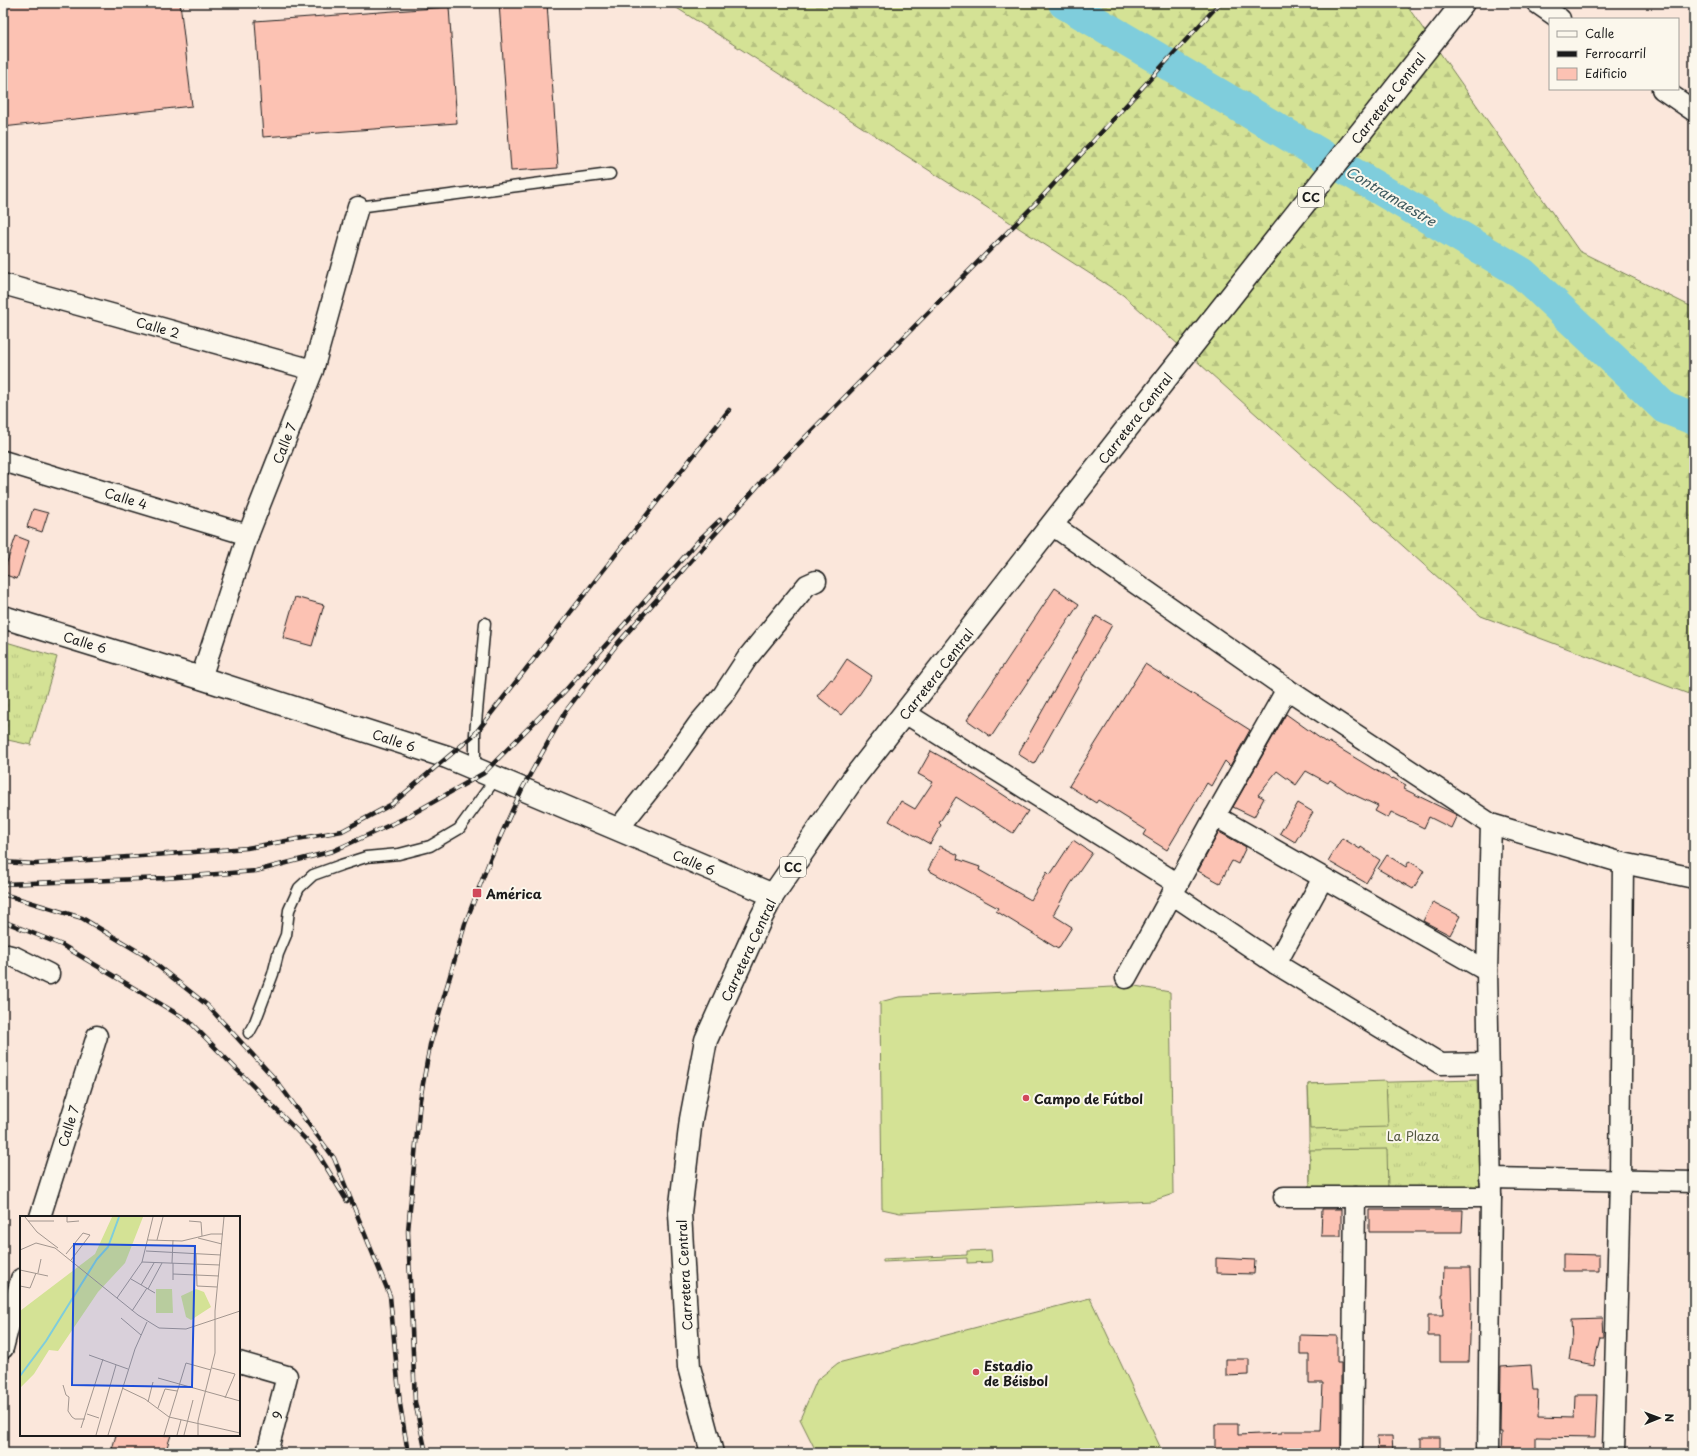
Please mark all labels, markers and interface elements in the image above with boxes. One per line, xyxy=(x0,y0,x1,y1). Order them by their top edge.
legend xyxy=(1549,18,1679,90)
text: Calle xyxy=(1585,24,1615,42)
text: Ferrocarril xyxy=(1585,44,1646,62)
street label: Carretera Central xyxy=(1346,48,1430,148)
text: Edificio xyxy=(1585,64,1627,82)
water label: Contramaestre xyxy=(1342,161,1441,232)
road number: CC xyxy=(1298,187,1324,207)
street label: Calle 2 xyxy=(134,312,182,342)
street label: Carretera Central xyxy=(1093,368,1177,468)
street label: Calle 7 xyxy=(267,419,301,466)
street label: Calle 4 xyxy=(102,482,150,514)
street label: Carretera Central xyxy=(894,624,978,724)
street label: Calle 6 xyxy=(61,626,109,658)
street label: Calle 6 xyxy=(370,724,418,756)
street label: Calle 6 xyxy=(670,845,718,879)
road number: CC xyxy=(780,857,806,877)
place label: América xyxy=(485,884,542,903)
marker: América xyxy=(471,887,483,899)
street label: Carretera Central xyxy=(716,896,780,1004)
place label: Campo de Fútbol xyxy=(1034,1089,1143,1108)
marker: Campo de Fútbol xyxy=(1021,1093,1031,1103)
street label: Calle 7 xyxy=(53,1102,84,1149)
park label: La Plaza xyxy=(1387,1126,1440,1145)
inset map xyxy=(20,1216,240,1436)
street label: Carretera Central xyxy=(672,1219,696,1331)
place label: Estadio de Béisbol xyxy=(984,1356,1048,1390)
marker: Estadio de Béisbol xyxy=(971,1367,981,1377)
north arrow xyxy=(1639,1398,1679,1438)
street label: 9 xyxy=(267,1409,287,1421)
text: N xyxy=(1661,1413,1678,1423)

